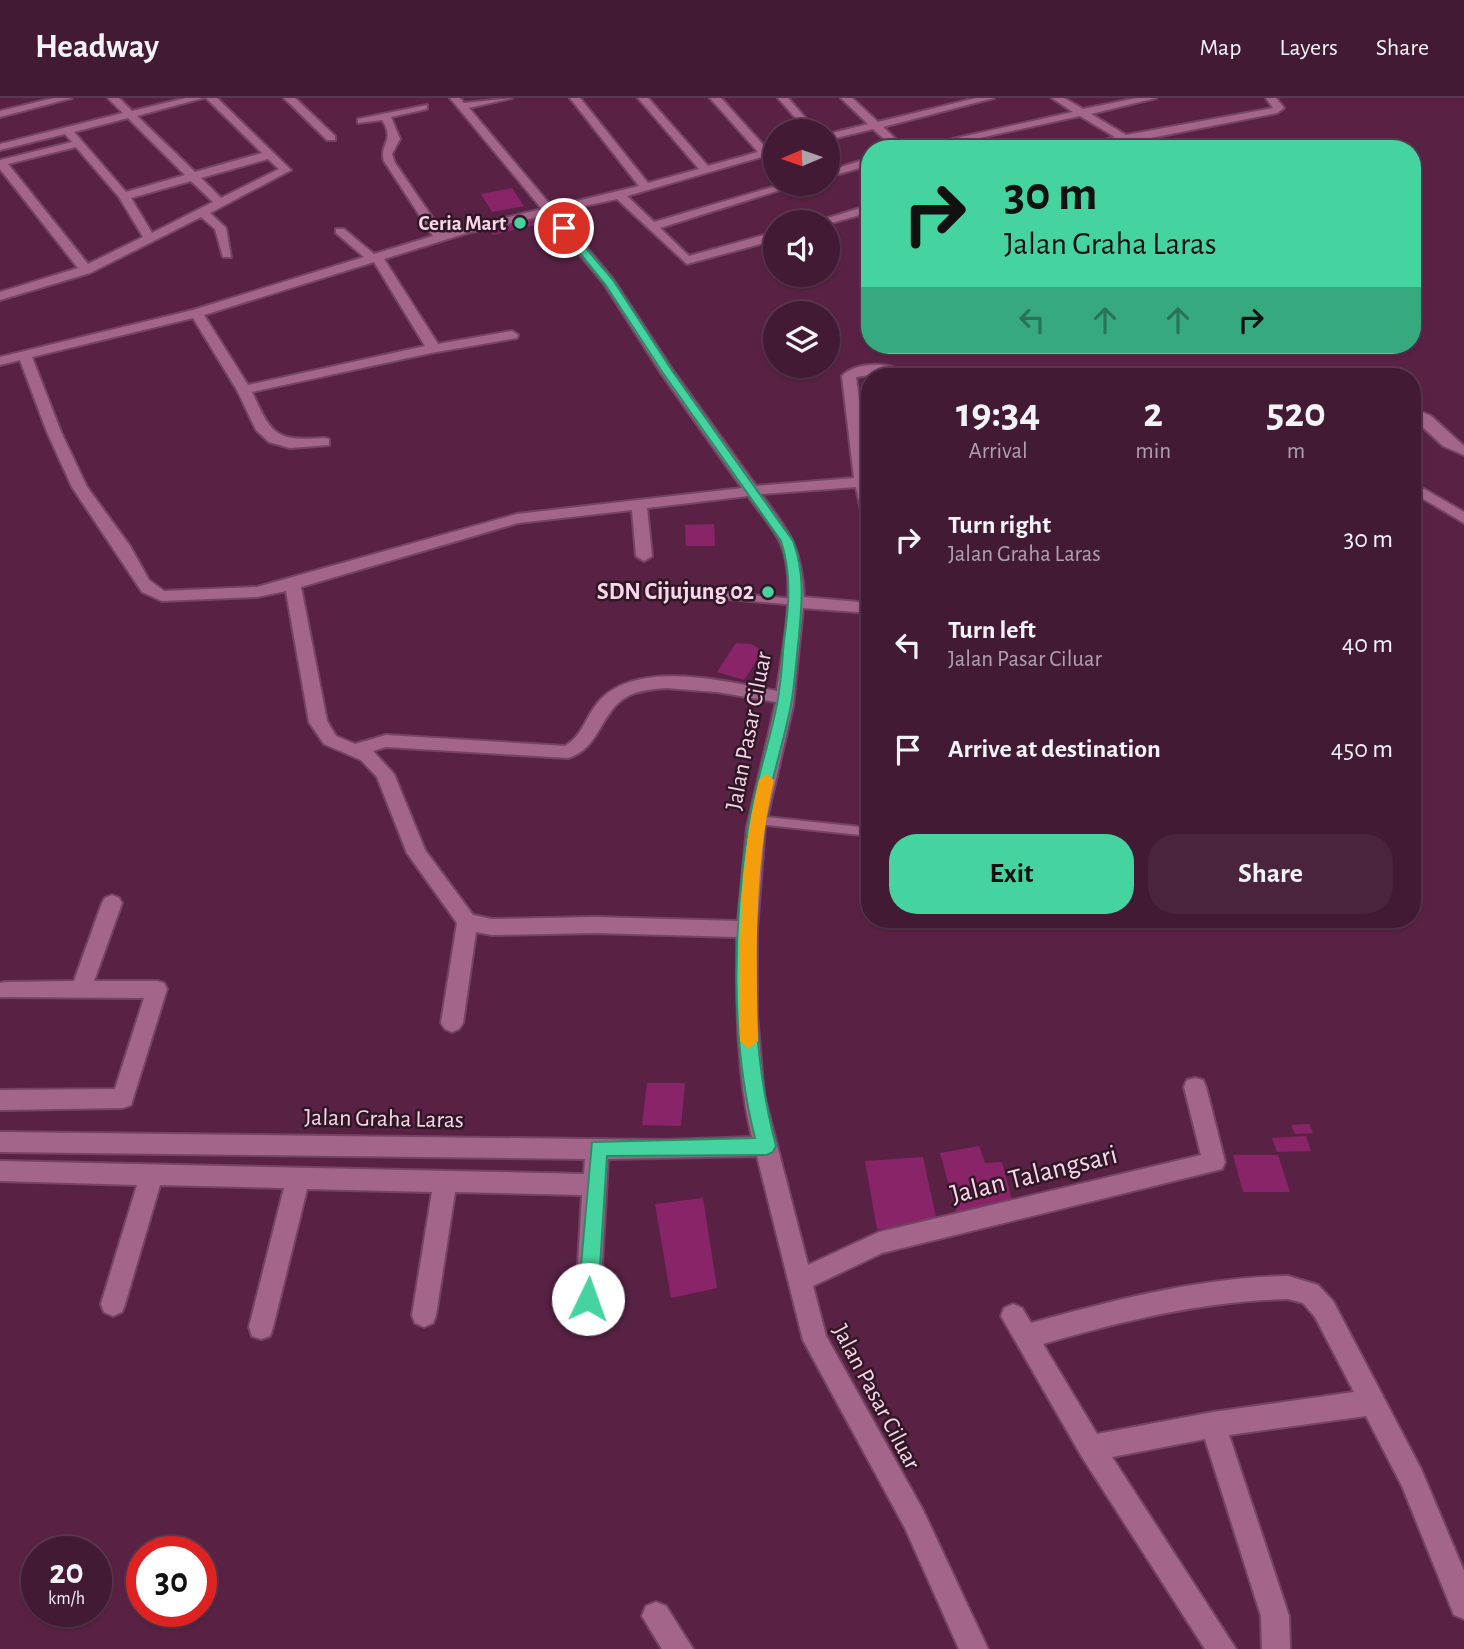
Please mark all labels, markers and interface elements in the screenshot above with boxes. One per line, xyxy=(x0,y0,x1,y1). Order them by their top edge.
text: Headway xyxy=(35,31,159,64)
text: Map xyxy=(1199,36,1241,60)
text: Layers xyxy=(1279,36,1338,60)
text: Share xyxy=(1376,36,1429,60)
north arrow xyxy=(763,119,840,196)
map controls xyxy=(763,119,840,378)
icon: right xyxy=(889,168,980,259)
text: 30 m xyxy=(1004,170,1098,219)
pin xyxy=(534,198,594,258)
icon: arrive xyxy=(545,209,583,247)
button: sound xyxy=(763,210,840,287)
place label: Ceria Mart xyxy=(419,213,506,234)
marker: Ceria Mart xyxy=(512,215,528,231)
text: Jalan Graha Laras xyxy=(1004,228,1217,260)
button: layers xyxy=(763,301,840,378)
icon: left xyxy=(1013,301,1051,339)
icon: ahead xyxy=(1086,301,1124,339)
icon: ahead xyxy=(1159,301,1197,339)
icon: right xyxy=(1232,301,1270,339)
text: 19:34 xyxy=(956,392,1040,434)
text: 2 xyxy=(1143,392,1163,434)
text: 520 xyxy=(1266,392,1326,434)
text: Arrival xyxy=(969,440,1028,463)
text: min xyxy=(1135,440,1171,463)
text: m xyxy=(1287,440,1305,463)
text: Turn right xyxy=(948,512,1051,538)
icon: right xyxy=(889,521,927,559)
text: 30 m xyxy=(1343,526,1393,552)
text: Jalan Graha Laras xyxy=(948,543,1101,566)
place label: SDN Cijujung 02 xyxy=(597,580,754,604)
marker: SDN Cijujung 02 xyxy=(760,584,776,600)
text: Turn left xyxy=(948,617,1036,643)
icon: left xyxy=(889,626,927,664)
text: 40 m xyxy=(1342,631,1393,657)
text: Jalan Pasar Ciluar xyxy=(948,648,1102,671)
street label: Jalan Pasar Ciluar xyxy=(722,650,776,812)
icon: arrive xyxy=(889,731,927,769)
text: Arrive at destination xyxy=(948,736,1161,762)
text: 450 m xyxy=(1331,736,1393,762)
button: Exit xyxy=(889,834,1134,914)
button: Share xyxy=(1148,834,1393,914)
street label: Jalan Graha Laras xyxy=(304,1106,464,1132)
street label: Jalan Talangsari xyxy=(948,1141,1120,1209)
position arrow xyxy=(551,1262,625,1336)
street label: Jalan Pasar Ciluar xyxy=(828,1320,924,1474)
speed limit sign: 30 xyxy=(126,1536,217,1627)
text: 20 xyxy=(49,1555,84,1590)
text: km/h xyxy=(48,1590,85,1608)

